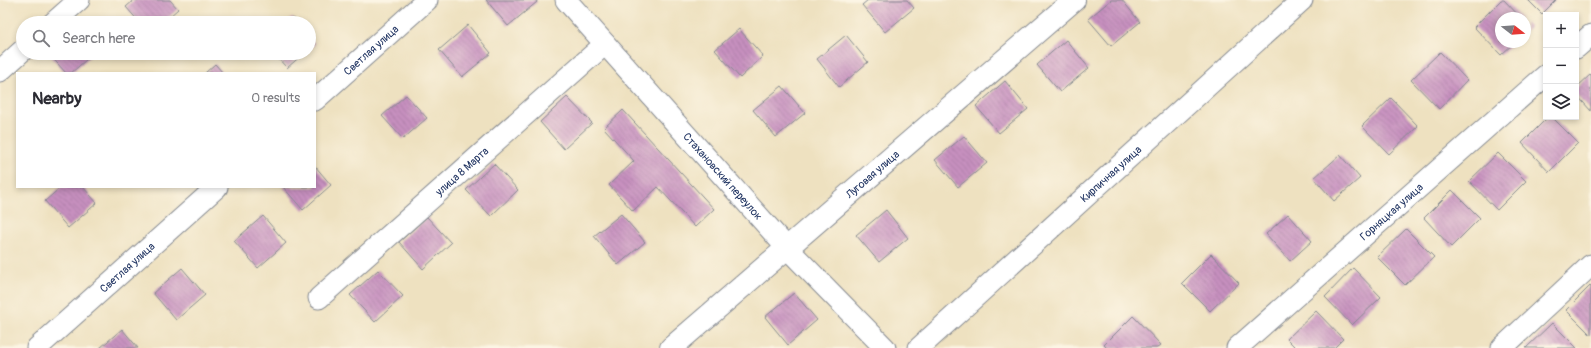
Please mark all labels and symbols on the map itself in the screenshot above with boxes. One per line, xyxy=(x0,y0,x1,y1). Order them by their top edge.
north arrow xyxy=(1495,12,1531,48)
street label: Светлая улица xyxy=(341,23,401,78)
street label: Стахановский переулок xyxy=(680,130,765,223)
street label: Кирпичная улица xyxy=(1078,143,1144,205)
street label: улица 8 Марта xyxy=(432,145,491,199)
street label: Луговая улица xyxy=(842,148,902,202)
street label: Горняцкая улица xyxy=(1358,181,1426,243)
street label: Светлая улица xyxy=(97,240,158,296)

